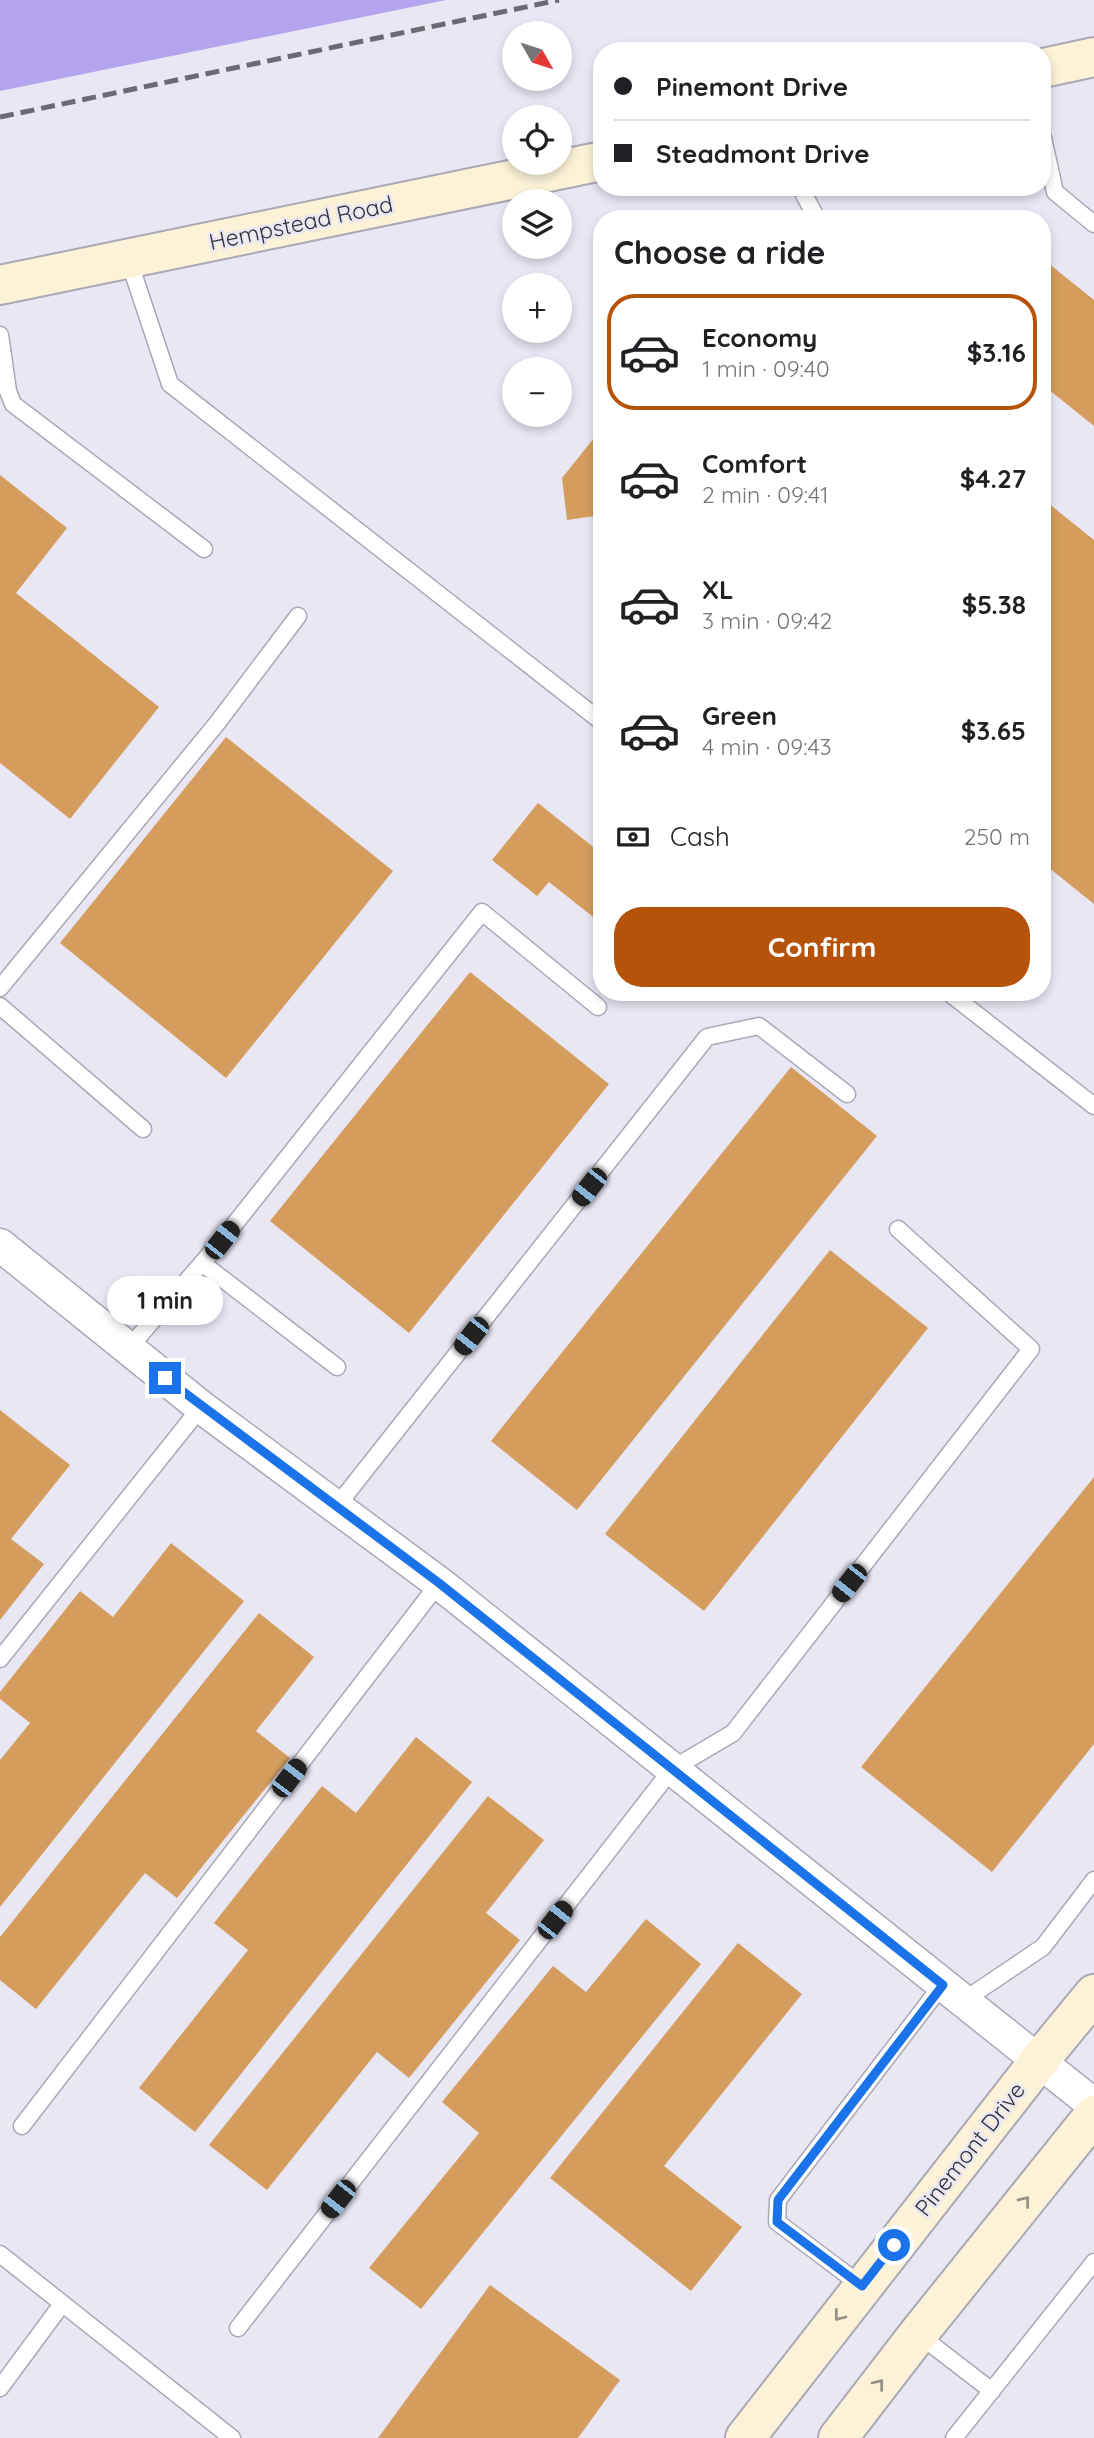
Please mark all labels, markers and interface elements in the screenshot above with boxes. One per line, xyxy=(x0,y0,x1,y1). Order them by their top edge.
north arrow xyxy=(502,21,572,91)
map controls xyxy=(502,21,572,427)
text: Pinemont Drive xyxy=(656,70,848,103)
button: locate xyxy=(502,105,572,175)
text: Steadmont Drive xyxy=(656,137,870,170)
street label: Hempstead Road xyxy=(206,189,395,256)
button: layers xyxy=(502,189,572,259)
text: Choose a ride xyxy=(614,232,826,272)
button: + xyxy=(502,273,572,343)
icon: car xyxy=(618,321,681,384)
text: Economy xyxy=(702,321,817,354)
text: $3.16 xyxy=(967,336,1026,369)
text: 1 min · 09:40 xyxy=(702,354,830,383)
button: − xyxy=(502,357,572,427)
icon: car xyxy=(618,447,681,510)
text: Comfort xyxy=(702,447,807,480)
text: $4.27 xyxy=(960,462,1026,495)
text: 2 min · 09:41 xyxy=(702,480,829,509)
icon: car xyxy=(618,573,681,636)
text: XL xyxy=(702,573,734,606)
text: $5.38 xyxy=(962,588,1026,621)
text: 3 min · 09:42 xyxy=(702,606,832,635)
icon: car xyxy=(618,699,681,762)
text: Green xyxy=(702,699,777,732)
text: $3.65 xyxy=(961,714,1026,747)
text: 4 min · 09:43 xyxy=(702,732,832,761)
icon: cash xyxy=(614,818,652,856)
text: Cash xyxy=(670,820,730,853)
text: 250 m xyxy=(964,822,1030,851)
button: Confirm xyxy=(614,907,1030,987)
car xyxy=(568,1164,611,1210)
car xyxy=(201,1217,244,1263)
callout: 1 min xyxy=(107,1276,223,1326)
text: 1 min xyxy=(137,1286,193,1315)
car xyxy=(450,1313,493,1359)
route end xyxy=(149,1362,181,1394)
car xyxy=(828,1560,871,1606)
car xyxy=(268,1755,311,1801)
car xyxy=(534,1897,577,1943)
street label: Pinemont Drive xyxy=(908,2076,1031,2222)
car xyxy=(317,2176,360,2222)
one-way arrow xyxy=(1017,2196,1029,2209)
route start xyxy=(878,2229,910,2261)
one-way arrow xyxy=(834,2309,847,2321)
one-way arrow xyxy=(871,2379,884,2392)

